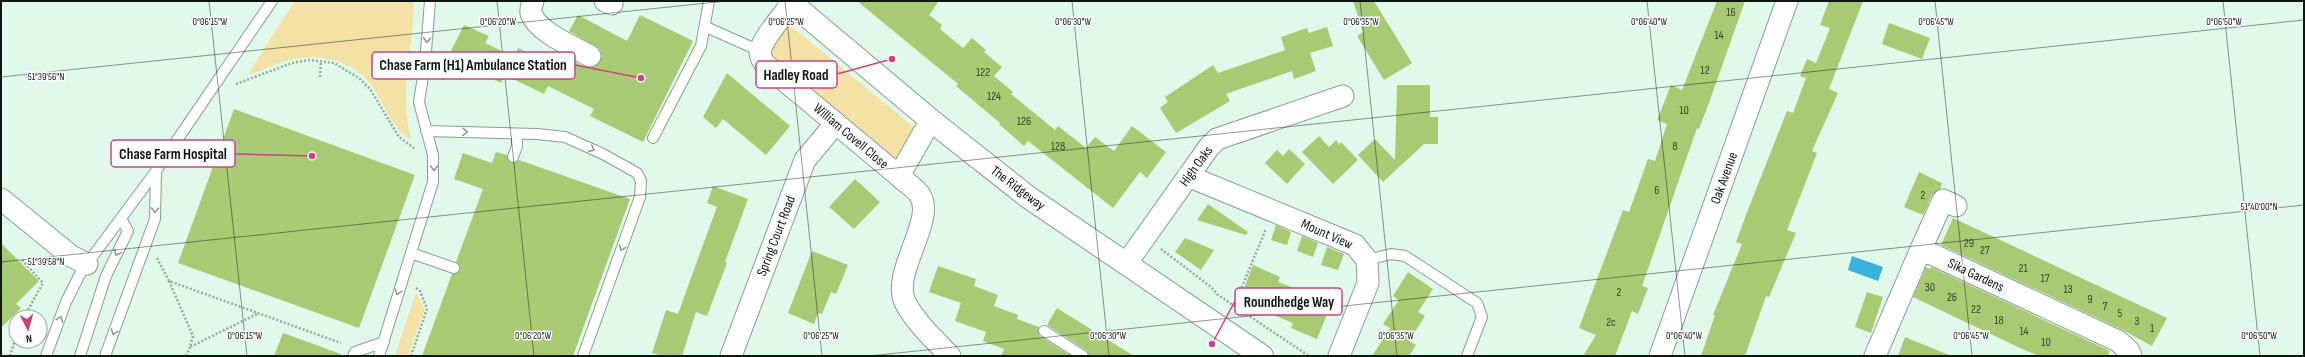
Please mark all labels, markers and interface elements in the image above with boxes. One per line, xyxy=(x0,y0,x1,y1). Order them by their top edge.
house number: 16 xyxy=(1726,5,1736,20)
text: 0°06'15"W xyxy=(193,16,228,28)
text: 0°06'20"W xyxy=(480,16,516,28)
text: 0°06'25"W xyxy=(768,16,804,28)
text: 0°06'30"W xyxy=(1055,16,1091,28)
text: 0°06'35"W xyxy=(1343,16,1379,28)
text: 0°06'40"W xyxy=(1631,16,1667,28)
text: 0°06'45"W xyxy=(1918,16,1954,28)
text: 0°06'50"W xyxy=(2206,16,2242,28)
house number: 14 xyxy=(1714,28,1724,43)
one-way arrow xyxy=(423,37,432,43)
callout: Chase Farm (H1) Ambulance Station xyxy=(372,52,575,79)
text: Chase Farm (H1) Ambulance Station xyxy=(379,56,567,75)
callout: Hadley Road xyxy=(756,61,837,88)
house number: 12 xyxy=(1700,63,1710,78)
house number: 122 xyxy=(976,65,990,80)
text: Hadley Road xyxy=(763,66,829,85)
text: 51°39'56"N xyxy=(28,71,64,83)
house number: 124 xyxy=(987,89,1001,104)
street label: William Covell Close xyxy=(810,100,892,172)
house number: 10 xyxy=(1679,103,1689,118)
house number: 126 xyxy=(1017,114,1031,129)
one-way arrow xyxy=(462,128,468,136)
house number: 128 xyxy=(1051,139,1065,154)
house number: 8 xyxy=(1672,139,1678,154)
callout: Chase Farm Hospital xyxy=(111,140,235,167)
street label: High Oaks xyxy=(1176,142,1216,190)
one-way arrow xyxy=(588,144,595,152)
text: Chase Farm Hospital xyxy=(119,145,227,164)
street label: Oak Avenue xyxy=(1707,150,1741,206)
street label: The Ridgeway xyxy=(987,162,1049,214)
one-way arrow xyxy=(429,164,438,171)
house number: 6 xyxy=(1654,183,1660,198)
house number: 2 xyxy=(1921,188,1926,203)
street label: Spring Court Road xyxy=(753,193,799,279)
text: 51°40'00"N xyxy=(2241,201,2277,213)
one-way arrow xyxy=(151,207,159,213)
street label: Mount View xyxy=(1298,215,1356,253)
house number: 29 xyxy=(1964,236,1974,251)
house number: 27 xyxy=(1980,243,1990,258)
one-way arrow xyxy=(618,244,626,251)
one-way arrow xyxy=(115,248,122,256)
street label: Sika Gardens xyxy=(1945,255,2007,295)
text: 51°39'58"N xyxy=(28,256,64,268)
house number: 21 xyxy=(2018,261,2028,276)
house number: 17 xyxy=(2041,271,2050,286)
house number: 30 xyxy=(1925,280,1935,295)
house number: 13 xyxy=(2063,282,2073,297)
house number: 2 xyxy=(1617,285,1622,300)
one-way arrow xyxy=(394,288,403,295)
callout: Roundhedge Way xyxy=(1235,288,1342,315)
house number: 26 xyxy=(1947,290,1957,305)
house number: 9 xyxy=(2087,292,2093,307)
text: Roundhedge Way xyxy=(1244,293,1335,312)
house number: 7 xyxy=(2103,299,2108,314)
house number: 22 xyxy=(1971,302,1981,317)
house number: 5 xyxy=(2118,306,2123,321)
north arrow xyxy=(8,309,48,349)
house number: 18 xyxy=(1994,313,2004,328)
house number: 3 xyxy=(2134,314,2140,329)
house number: 2c xyxy=(1606,315,1616,330)
one-way arrow xyxy=(55,316,64,323)
house number: 1 xyxy=(2150,321,2155,336)
house number: 14 xyxy=(2019,324,2029,339)
one-way arrow xyxy=(110,329,119,336)
text: 0°06'15"W xyxy=(228,330,263,342)
text: 0°06'20"W xyxy=(515,330,551,342)
text: 0°06'25"W xyxy=(803,330,839,342)
text: 0°06'30"W xyxy=(1090,330,1126,342)
text: 0°06'35"W xyxy=(1378,330,1414,342)
text: 0°06'40"W xyxy=(1666,330,1702,342)
text: 0°06'45"W xyxy=(1953,330,1989,342)
text: 0°06'50"W xyxy=(2241,330,2277,342)
text: N xyxy=(25,332,33,345)
house number: 10 xyxy=(2041,335,2051,350)

